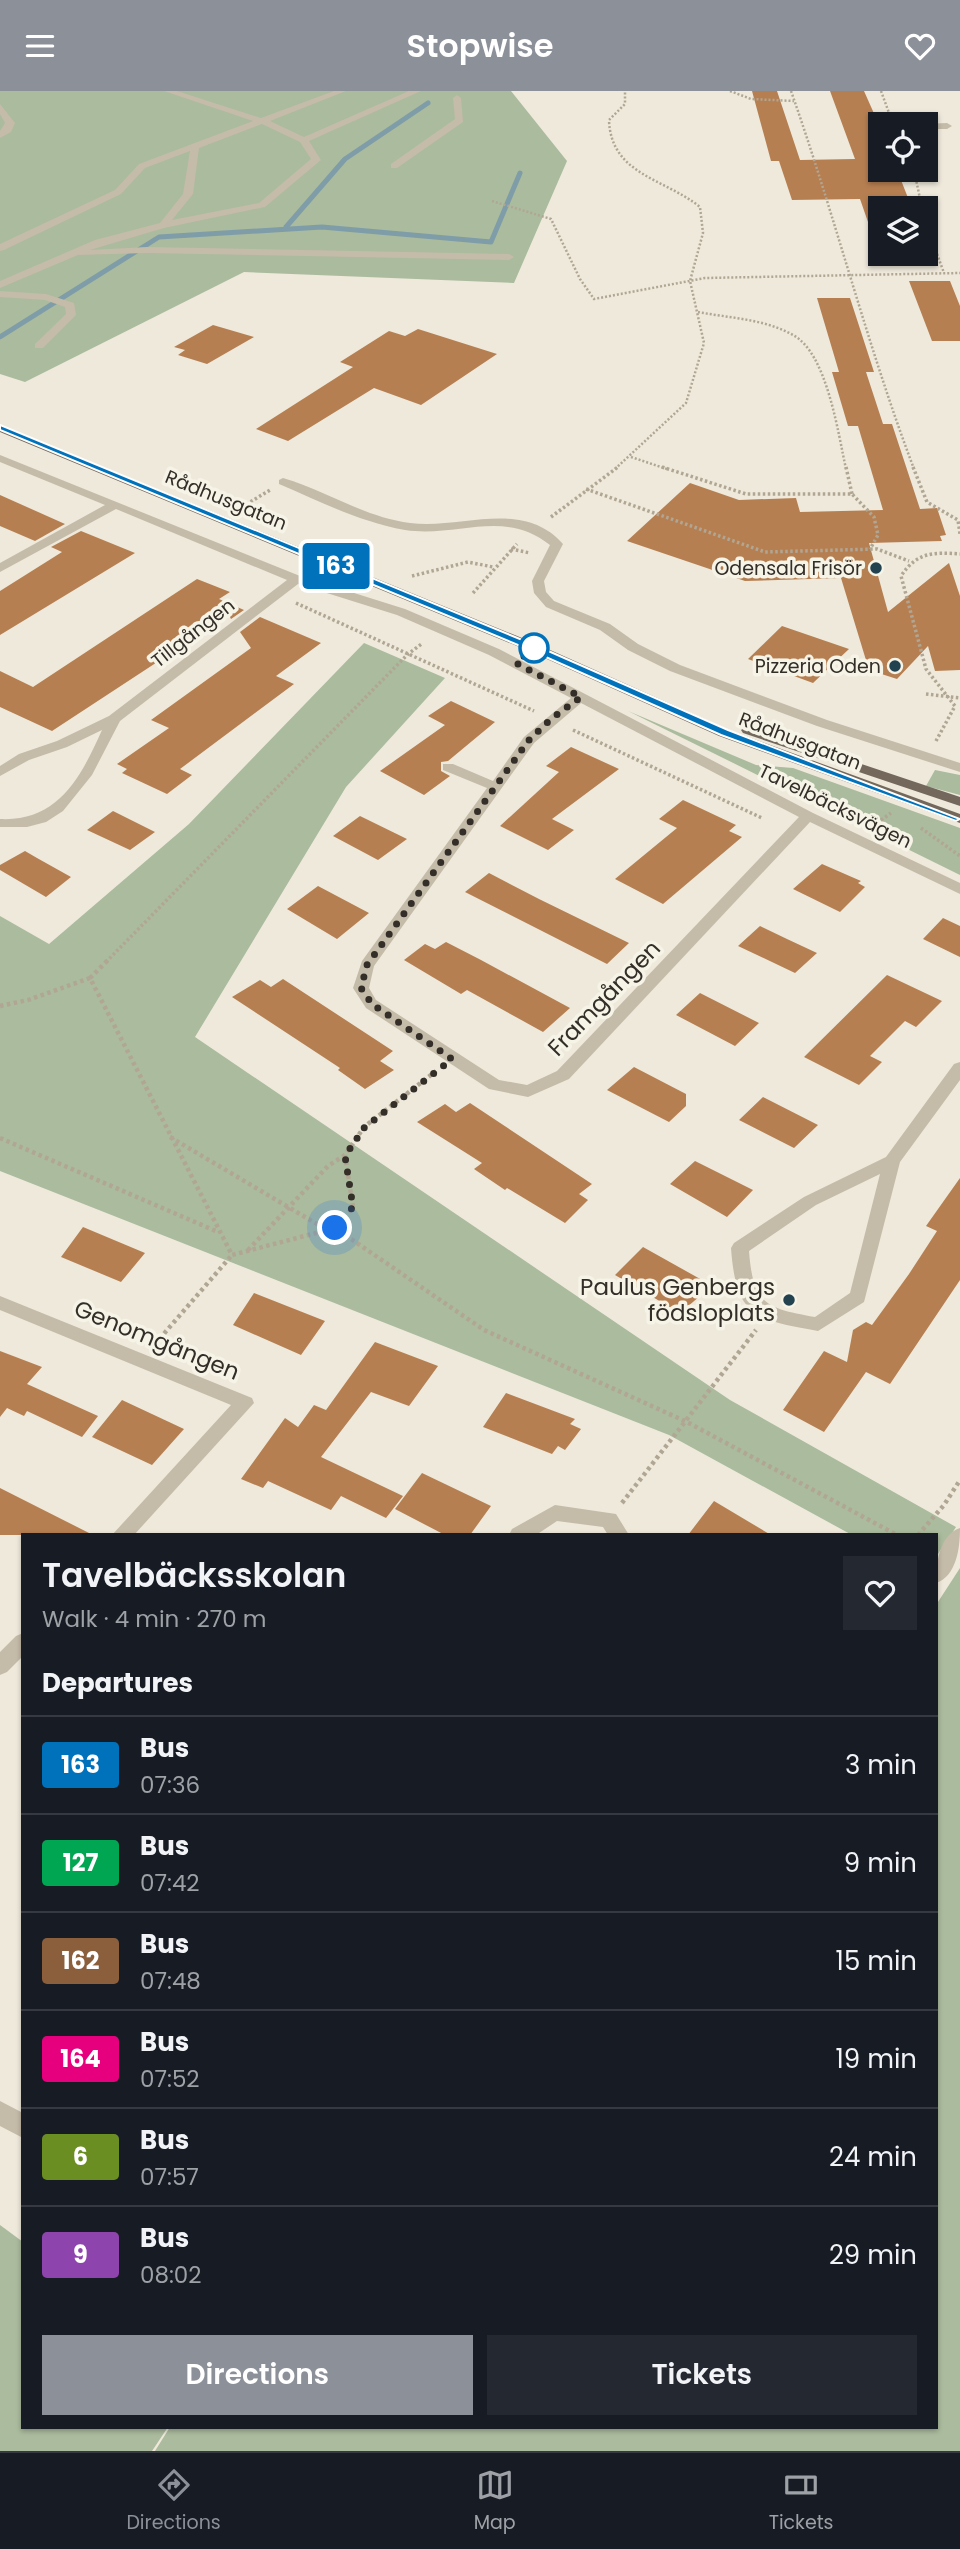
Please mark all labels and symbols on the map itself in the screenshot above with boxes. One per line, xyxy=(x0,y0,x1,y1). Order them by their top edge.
street label: Rådhusgatan xyxy=(161,463,291,537)
line badge: 163 xyxy=(296,543,376,589)
place label: Odensala Frisör xyxy=(714,555,862,582)
marker: Odensala Frisör xyxy=(868,560,884,576)
street label: Tillgången xyxy=(146,592,240,674)
unlabelled marker xyxy=(519,633,549,663)
place label: Pizzeria Oden xyxy=(755,653,881,680)
marker: Pizzeria Oden xyxy=(887,658,903,674)
street label: Rådhusgatan xyxy=(735,705,865,777)
street label: Tavelbäcksvägen xyxy=(754,757,916,855)
street label: Framgången xyxy=(540,933,668,1063)
your location xyxy=(317,1210,352,1245)
place label: Paulus Genbergs födsloplats xyxy=(580,1271,775,1329)
street label: Genomgången xyxy=(70,1292,244,1388)
marker: Paulus Genbergs födsloplats xyxy=(781,1292,797,1308)

